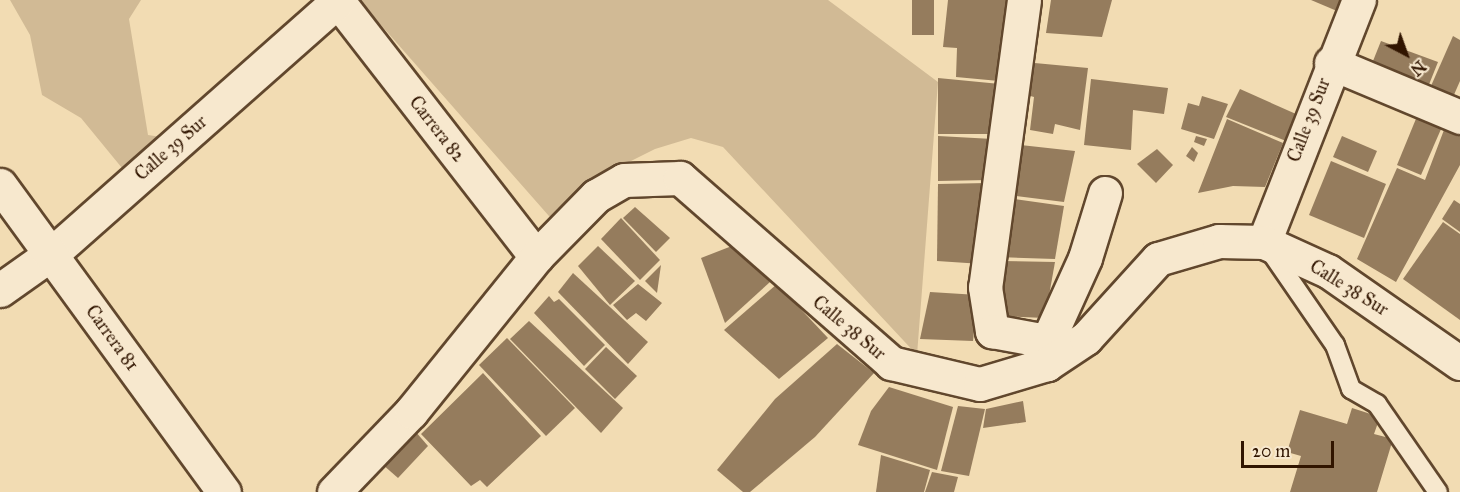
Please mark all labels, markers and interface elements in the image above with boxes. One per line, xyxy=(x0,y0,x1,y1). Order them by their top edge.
north arrow xyxy=(1376,24,1436,84)
text: N xyxy=(1407,56,1429,80)
street label: Calle 39 Sur xyxy=(1283,75,1335,165)
street label: Carrera 82 xyxy=(405,92,469,166)
street label: Calle 39 Sur xyxy=(131,111,211,185)
street label: Calle 38 Sur xyxy=(1306,255,1392,321)
street label: Calle 38 Sur xyxy=(808,291,890,365)
street label: Carrera 81 xyxy=(81,301,143,375)
scale bar xyxy=(1244,429,1337,467)
text: 20 m xyxy=(1252,440,1290,462)

